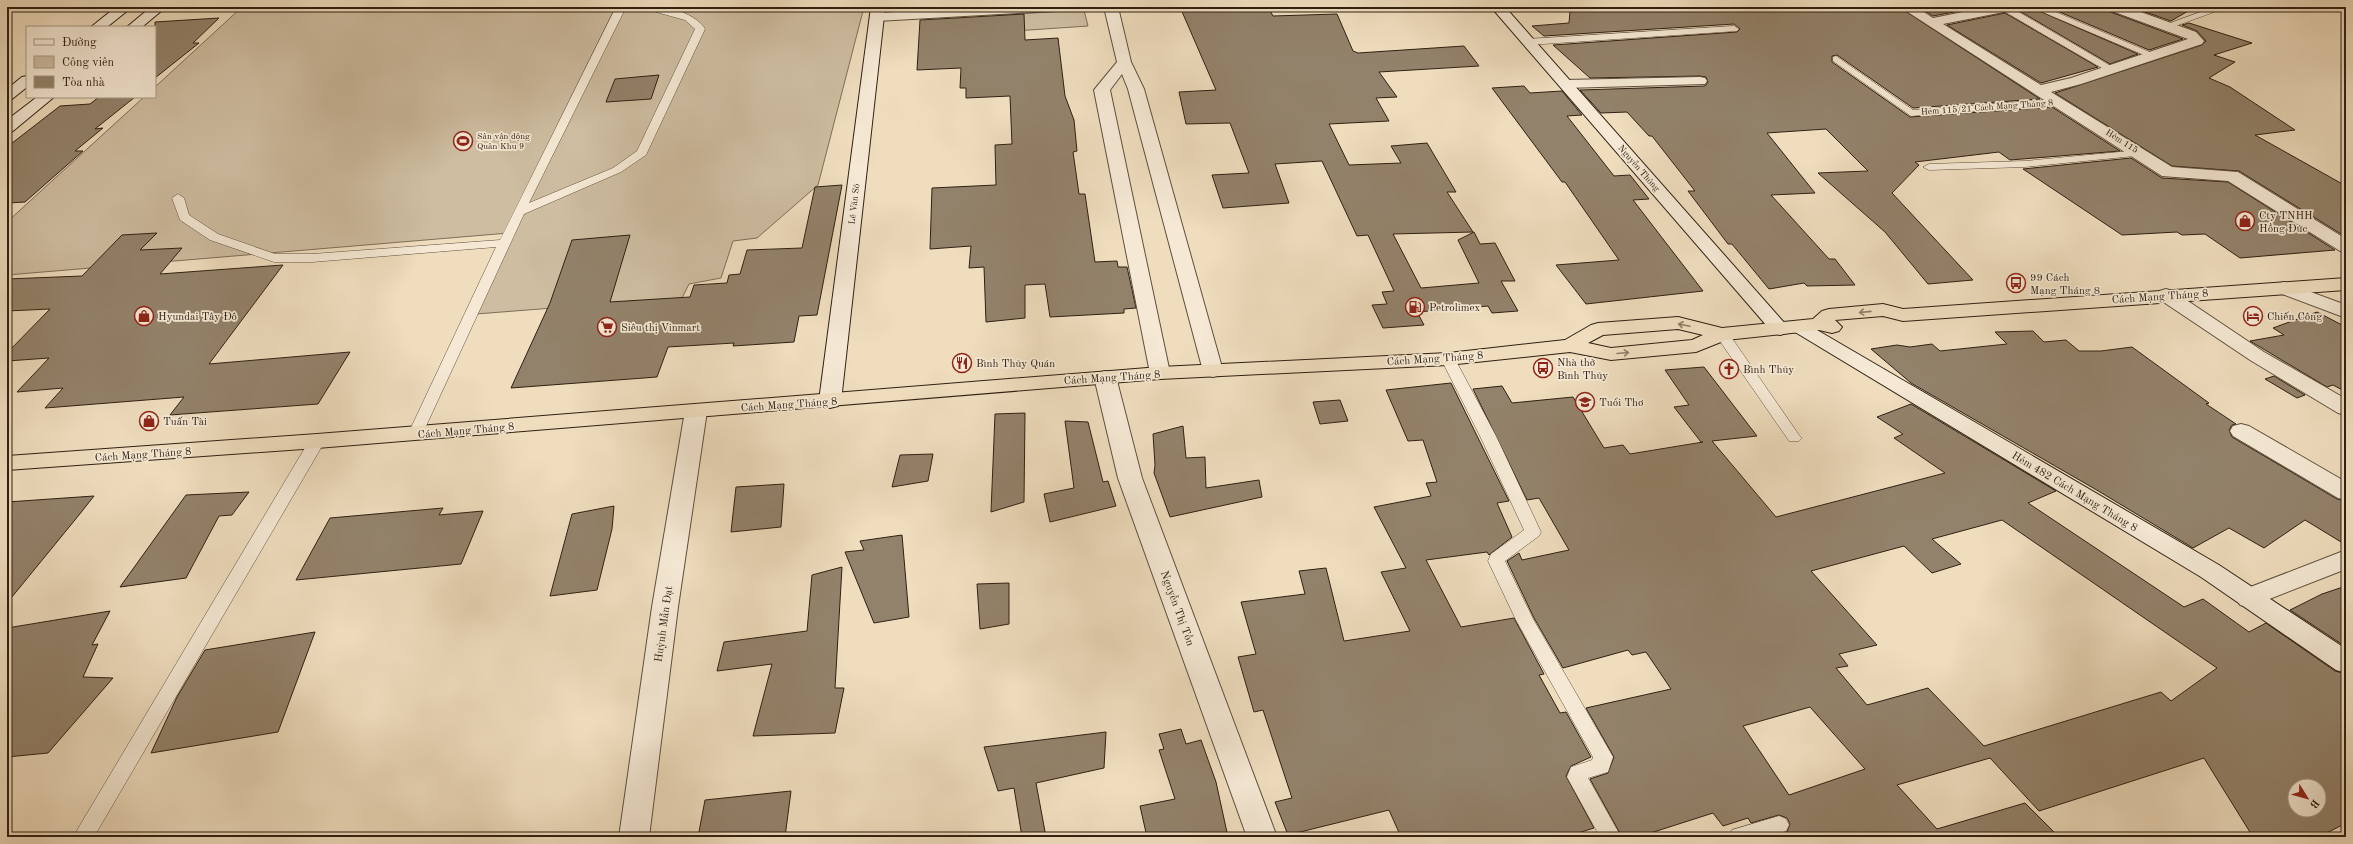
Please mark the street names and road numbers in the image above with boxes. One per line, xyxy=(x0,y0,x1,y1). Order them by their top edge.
street label: Hẻm 115/21 Cách Mạng Tháng 8 xyxy=(1920,98,2054,117)
street label: Hẻm 115 xyxy=(2104,128,2140,155)
street label: Nguyễn Thông xyxy=(1616,143,1661,193)
street label: Lê Văn Sô xyxy=(848,183,862,225)
street label: Cách Mạng Tháng 8 xyxy=(2111,289,2209,306)
street label: Cách Mạng Tháng 8 xyxy=(1386,351,1484,368)
street label: Cách Mạng Tháng 8 xyxy=(1063,370,1161,387)
street label: Cách Mạng Tháng 8 xyxy=(740,397,838,414)
street label: Cách Mạng Tháng 8 xyxy=(417,422,515,441)
street label: Cách Mạng Tháng 8 xyxy=(94,447,192,464)
street label: Hẻm 482 Cách Mạng Tháng 8 xyxy=(2009,450,2139,534)
street label: Nguyễn Thị Tồn xyxy=(1158,569,1196,648)
street label: Huỳnh Mẫn Đạt xyxy=(653,585,675,663)

